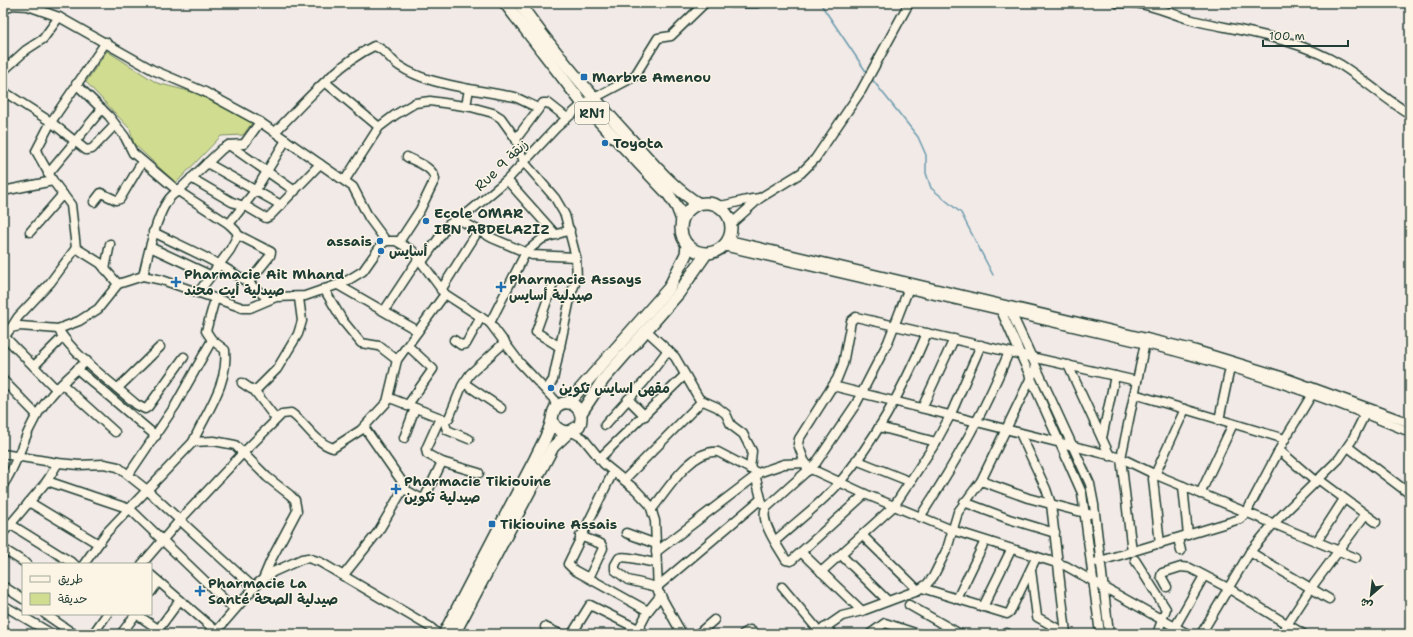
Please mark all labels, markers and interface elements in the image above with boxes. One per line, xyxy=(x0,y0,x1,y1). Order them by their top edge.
scale bar xyxy=(1263,22,1348,48)
text: 100 m xyxy=(1269,28,1305,44)
place label: Marbre Amenou xyxy=(592,68,711,86)
marker: Marbre Amenou xyxy=(579,72,589,82)
road number: RN1 xyxy=(575,102,609,124)
place label: Toyota xyxy=(613,134,664,152)
street label: Rue 9 زنقة xyxy=(470,135,532,195)
marker: Toyota xyxy=(600,138,610,148)
place label: Ecole OMAR IBN ABDELAZIZ xyxy=(434,204,549,238)
marker: Ecole OMAR IBN ABDELAZIZ xyxy=(421,216,431,226)
place label: assais xyxy=(327,232,372,250)
marker: assais xyxy=(375,236,385,246)
place label: أسايس xyxy=(389,242,428,260)
marker: أسايس xyxy=(376,246,386,256)
place label: Pharmacie Ait Mhand صيدلية أيت محند xyxy=(184,265,345,299)
place label: Pharmacie Assays صيدلية أسايس xyxy=(509,270,642,304)
marker: Pharmacie Ait Mhand صيدلية أيت محند xyxy=(171,277,181,287)
marker: Pharmacie Assays صيدلية أسايس xyxy=(496,282,506,292)
place label: مقهى اسايس تكوين xyxy=(559,379,670,398)
marker: مقهى اسايس تكوين xyxy=(546,383,556,393)
place label: Pharmacie Tikiouine صيدلية تكوين xyxy=(404,472,551,507)
marker: Pharmacie Tikiouine صيدلية تكوين xyxy=(391,484,401,494)
place label: Tikiouine Assais xyxy=(500,515,617,533)
marker: Tikiouine Assais xyxy=(487,519,497,529)
legend xyxy=(22,563,152,615)
text: طريق xyxy=(58,571,83,587)
place label: Pharmacie La Santé صيدلية الصحة xyxy=(208,574,338,608)
north arrow xyxy=(1351,575,1391,615)
marker: Pharmacie La Santé صيدلية الصحة xyxy=(195,586,205,596)
text: حديقة xyxy=(58,591,87,607)
text: ش xyxy=(1358,594,1375,613)

